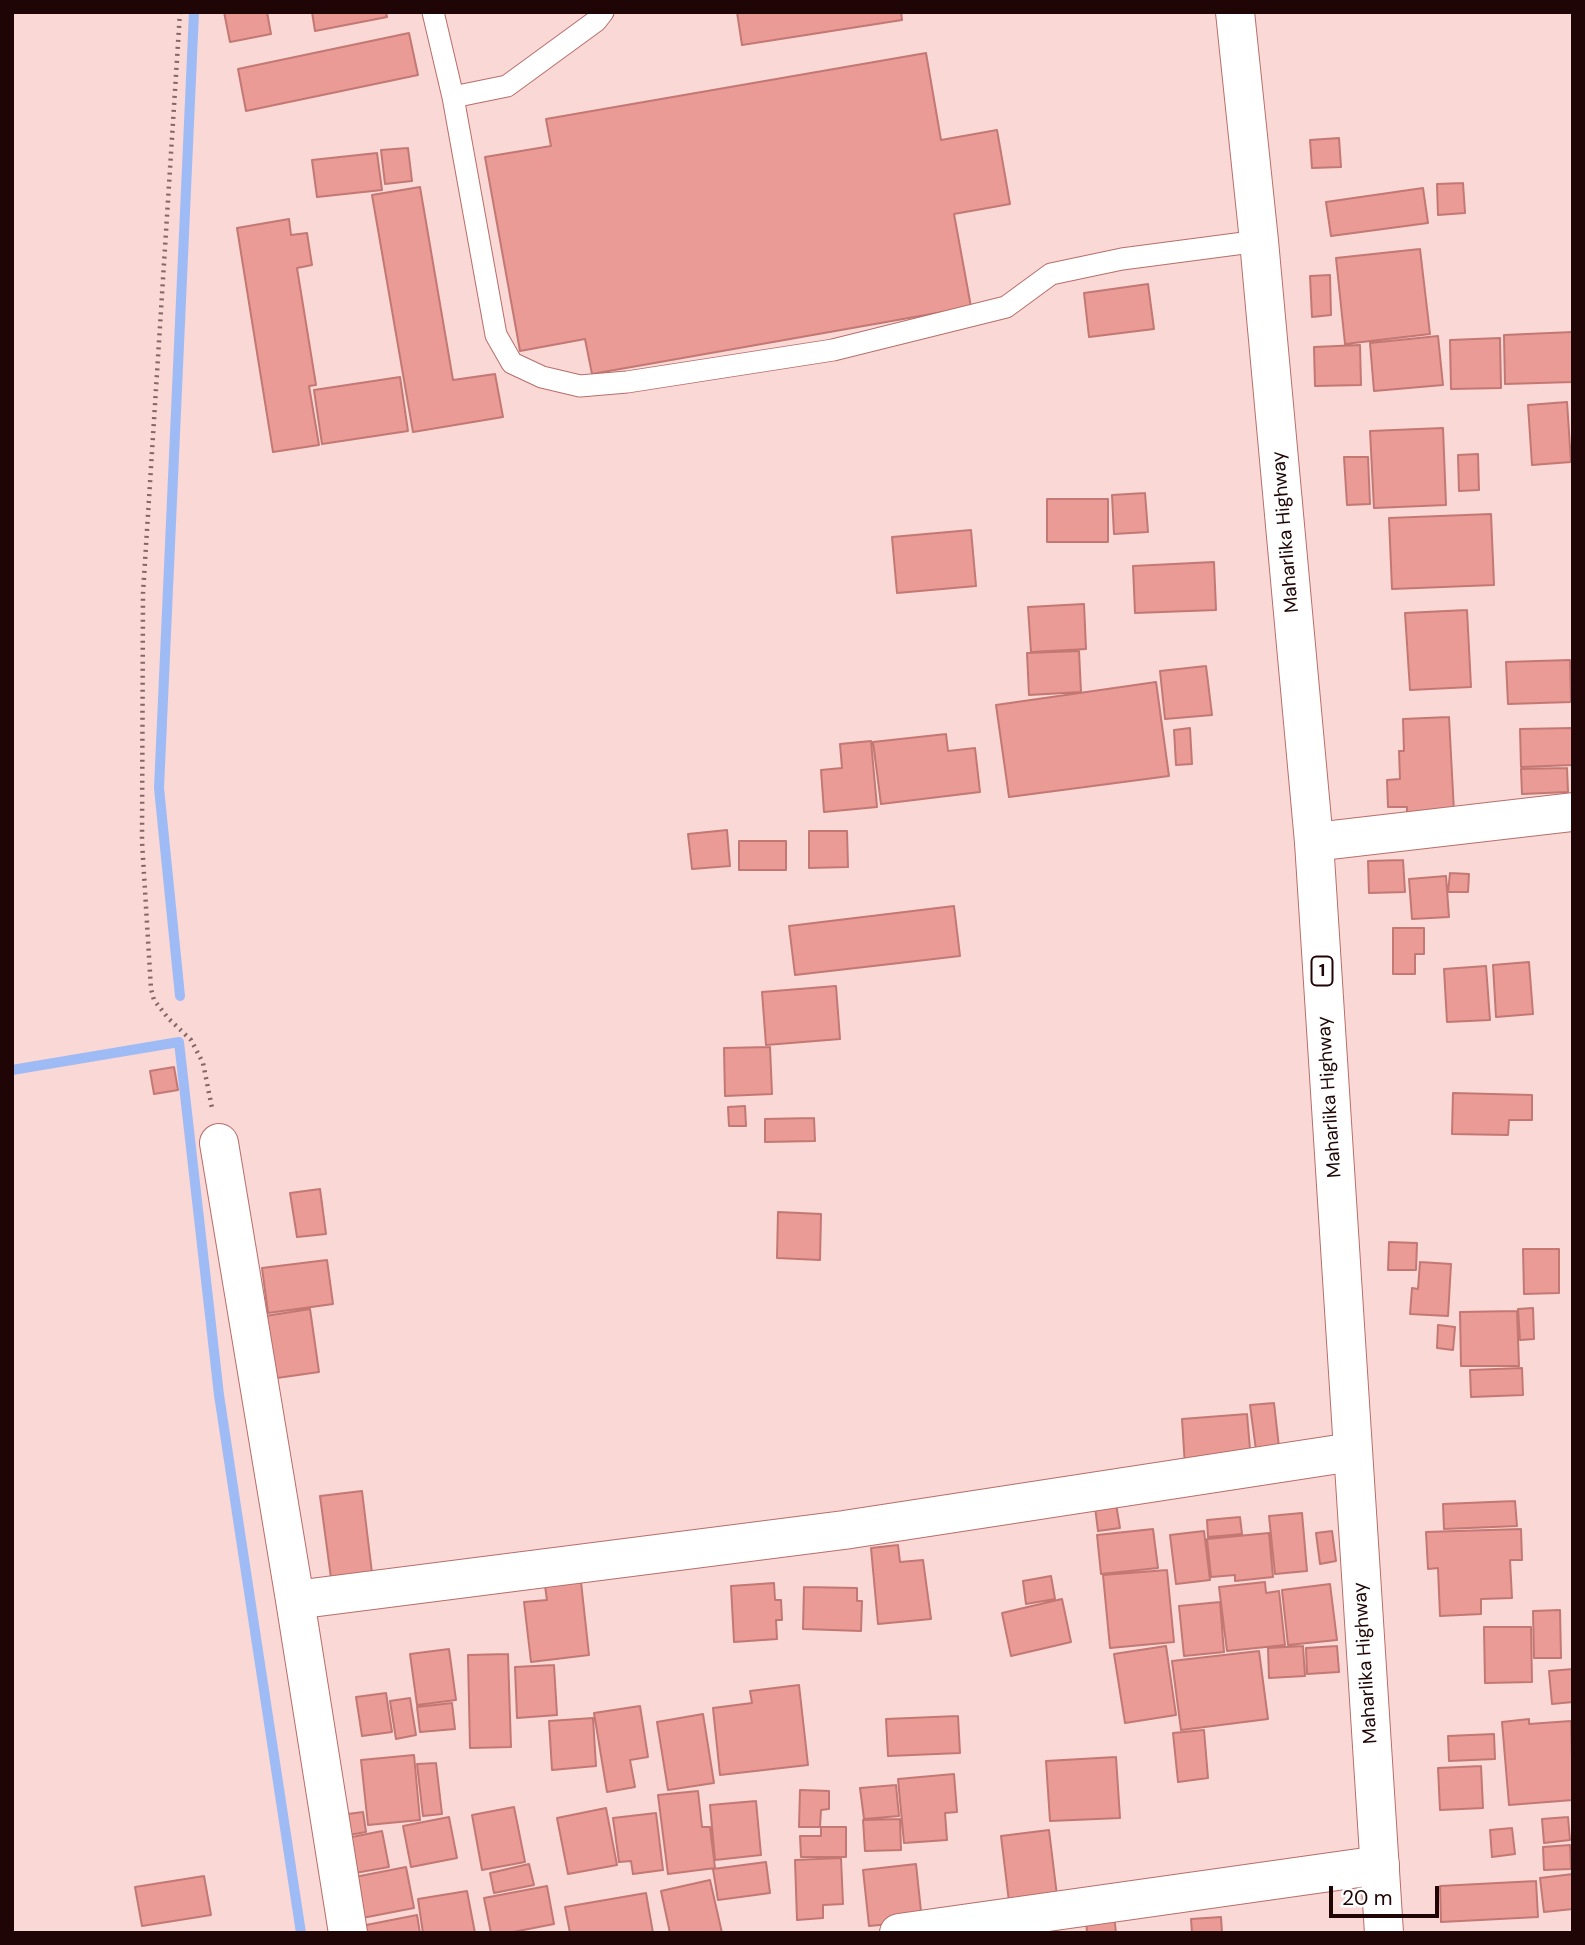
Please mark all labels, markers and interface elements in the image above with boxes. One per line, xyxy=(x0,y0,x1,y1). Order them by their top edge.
street label: Maharlika Highway xyxy=(1268,450,1304,614)
road number: 1 xyxy=(1312,956,1332,986)
street label: Maharlika Highway xyxy=(1313,1015,1347,1179)
street label: Maharlika Highway xyxy=(1349,1581,1383,1745)
scale bar xyxy=(1333,1871,1443,1915)
text: 20 m xyxy=(1342,1884,1393,1912)

